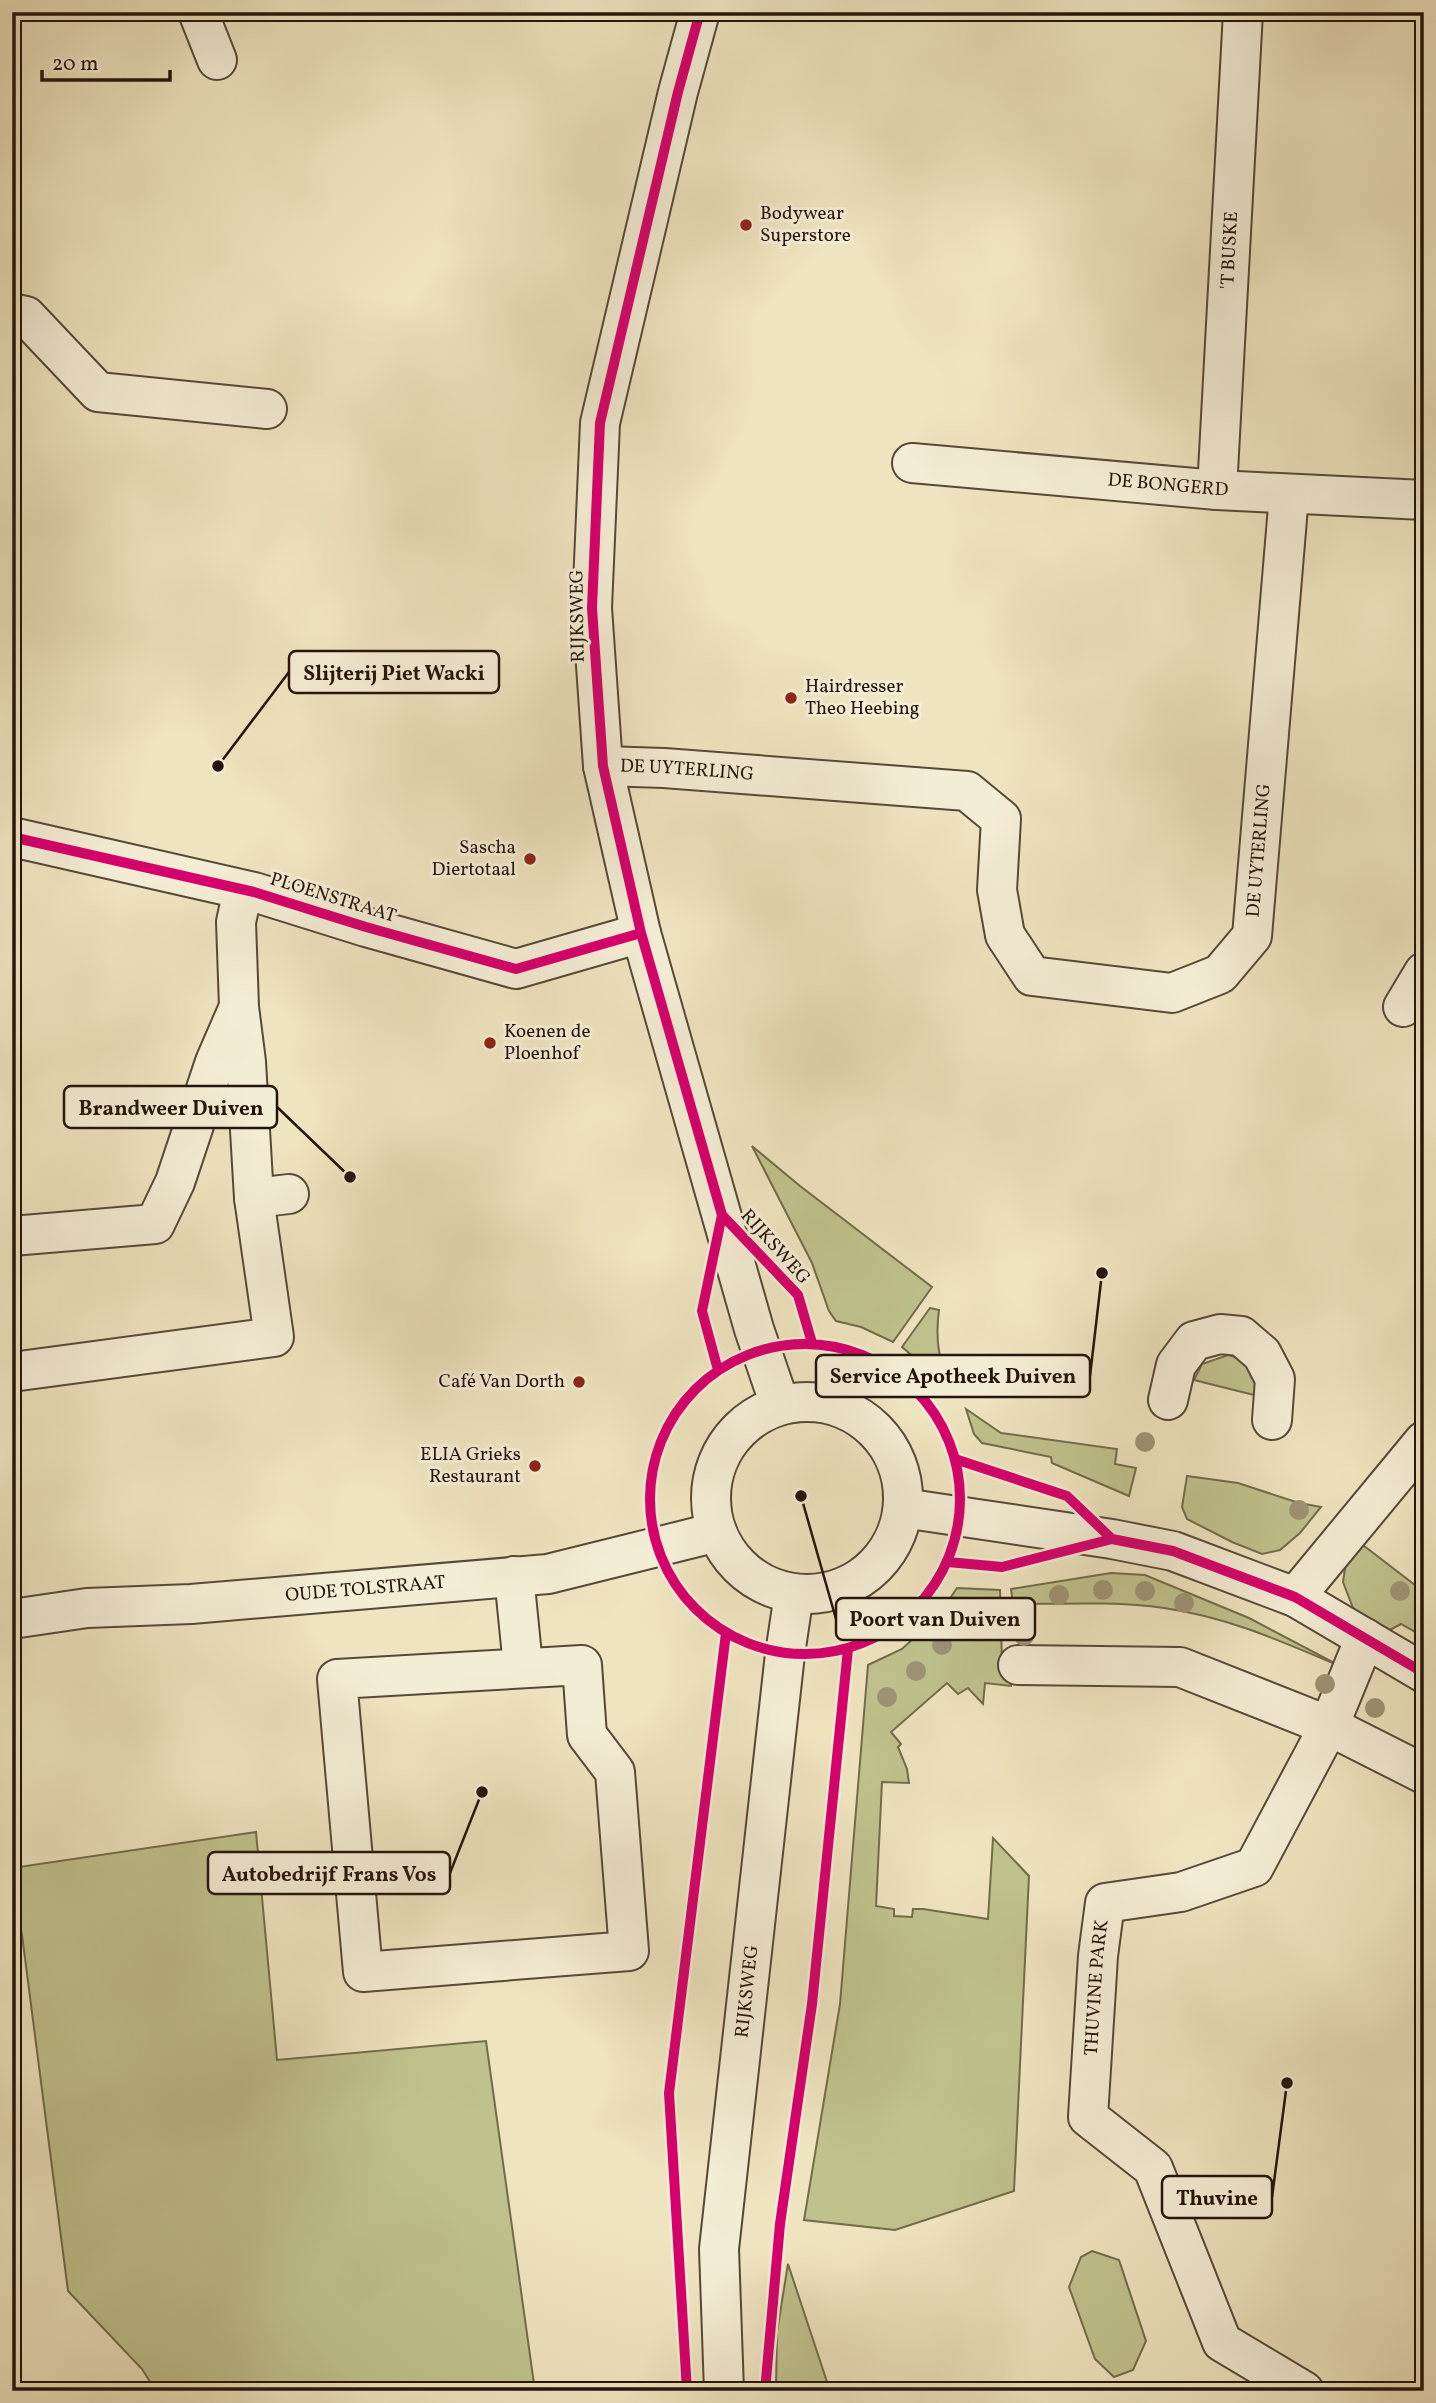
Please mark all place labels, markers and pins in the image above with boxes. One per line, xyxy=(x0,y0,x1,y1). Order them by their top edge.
place label: Bodywear Superstore xyxy=(760,201,851,249)
marker: Bodywear Superstore xyxy=(738,217,754,233)
callout: Slijterij Piet Wacki xyxy=(289,651,499,693)
place label: Hairdresser Theo Heebing xyxy=(805,674,919,722)
marker: Hairdresser Theo Heebing xyxy=(783,690,799,706)
place label: Sascha Diertotaal xyxy=(432,835,516,883)
marker: Sascha Diertotaal xyxy=(522,851,538,867)
place label: Koenen de Ploenhof xyxy=(504,1019,590,1067)
marker: Koenen de Ploenhof xyxy=(482,1035,498,1051)
callout: Brandweer Duiven xyxy=(64,1086,277,1128)
callout: Service Apotheek Duiven xyxy=(816,1355,1090,1397)
place label: Café Van Dorth xyxy=(439,1369,565,1395)
marker: Café Van Dorth xyxy=(571,1374,587,1390)
place label: ELIA Grieks Restaurant xyxy=(420,1442,521,1490)
marker: ELIA Grieks Restaurant xyxy=(527,1458,543,1474)
callout: Poort van Duiven xyxy=(836,1598,1035,1640)
callout: Autobedrijf Frans Vos xyxy=(208,1852,450,1894)
callout: Thuvine xyxy=(1162,2176,1272,2218)

